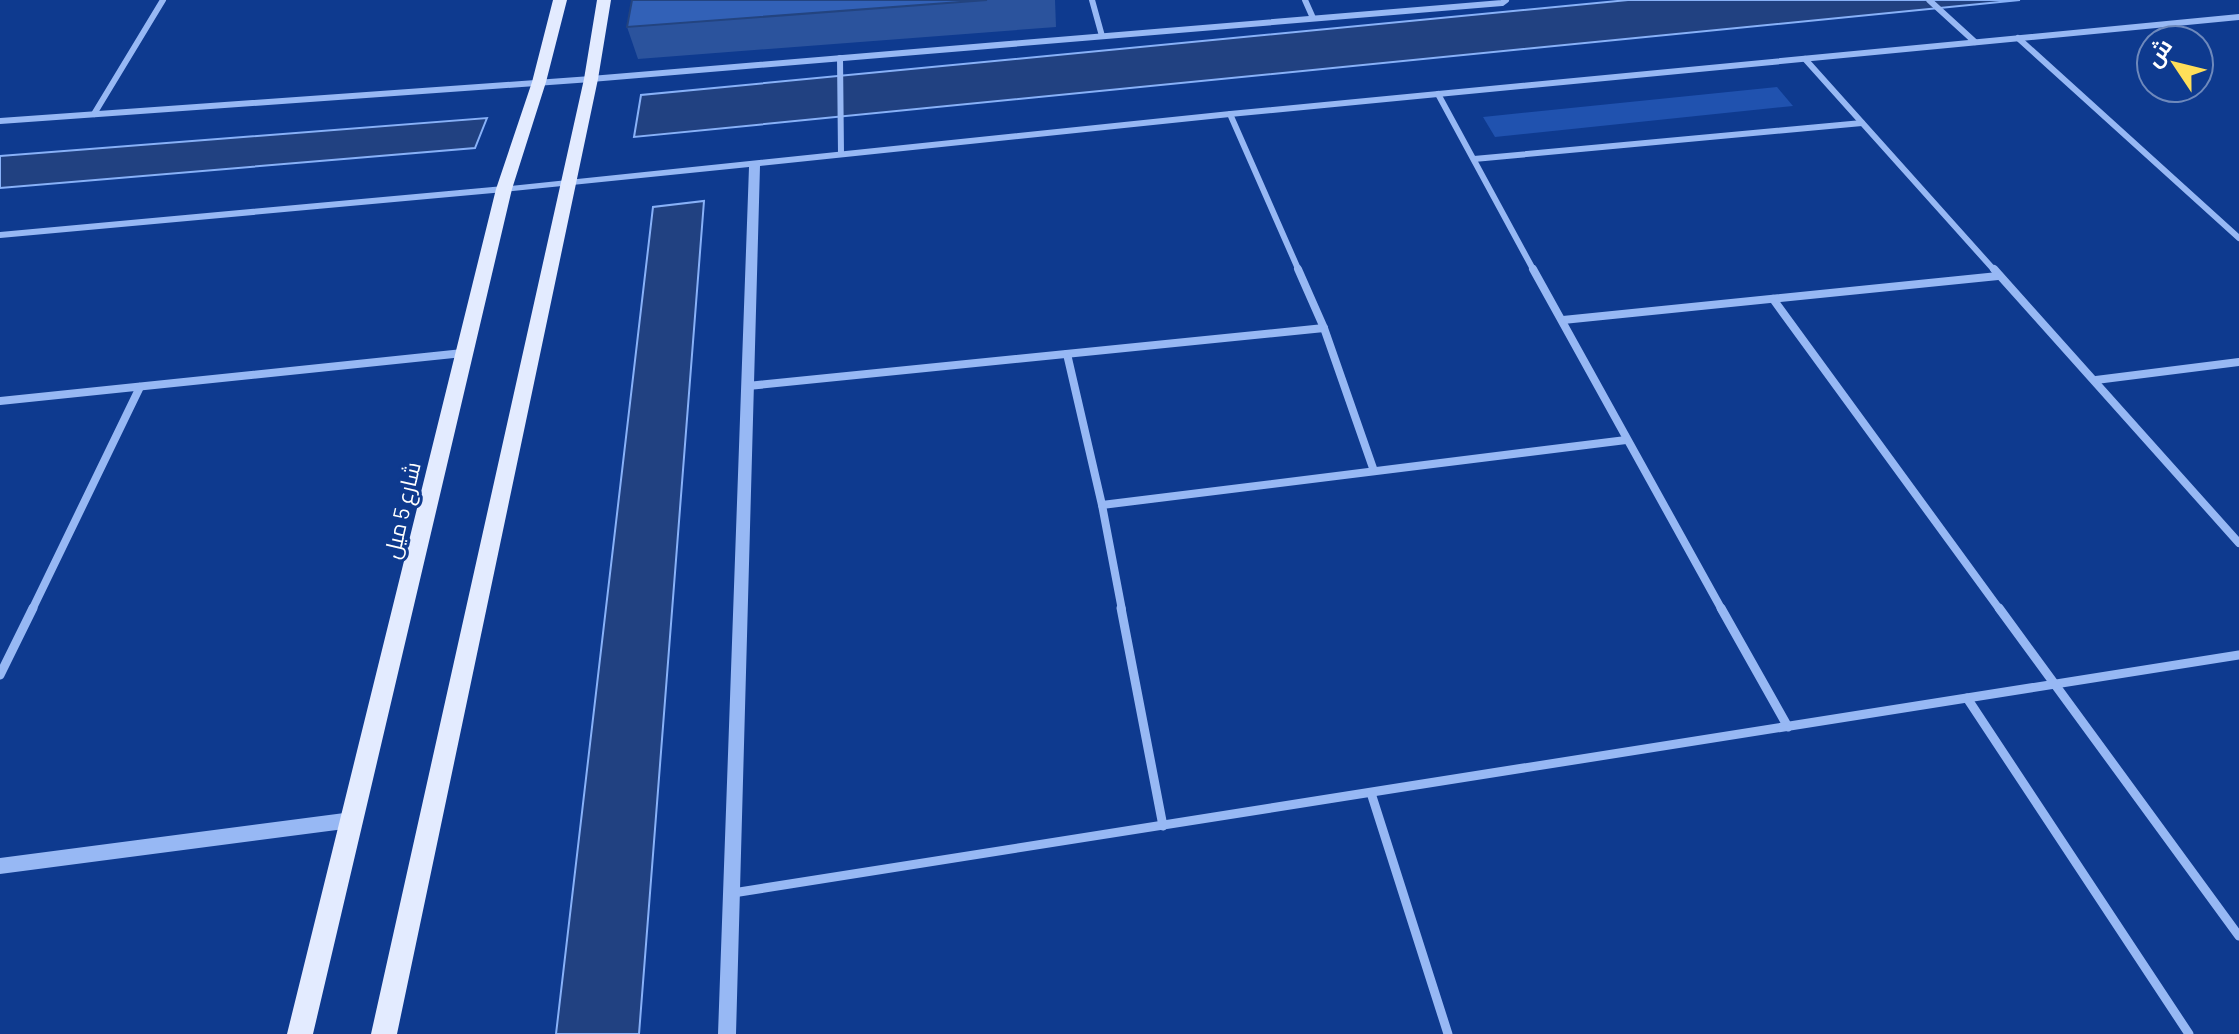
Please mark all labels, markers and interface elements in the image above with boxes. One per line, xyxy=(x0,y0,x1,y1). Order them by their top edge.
north arrow xyxy=(2135,24,2215,104)
text: ش xyxy=(2139,33,2178,72)
street label: شارع 5 ميل xyxy=(377,459,428,562)

